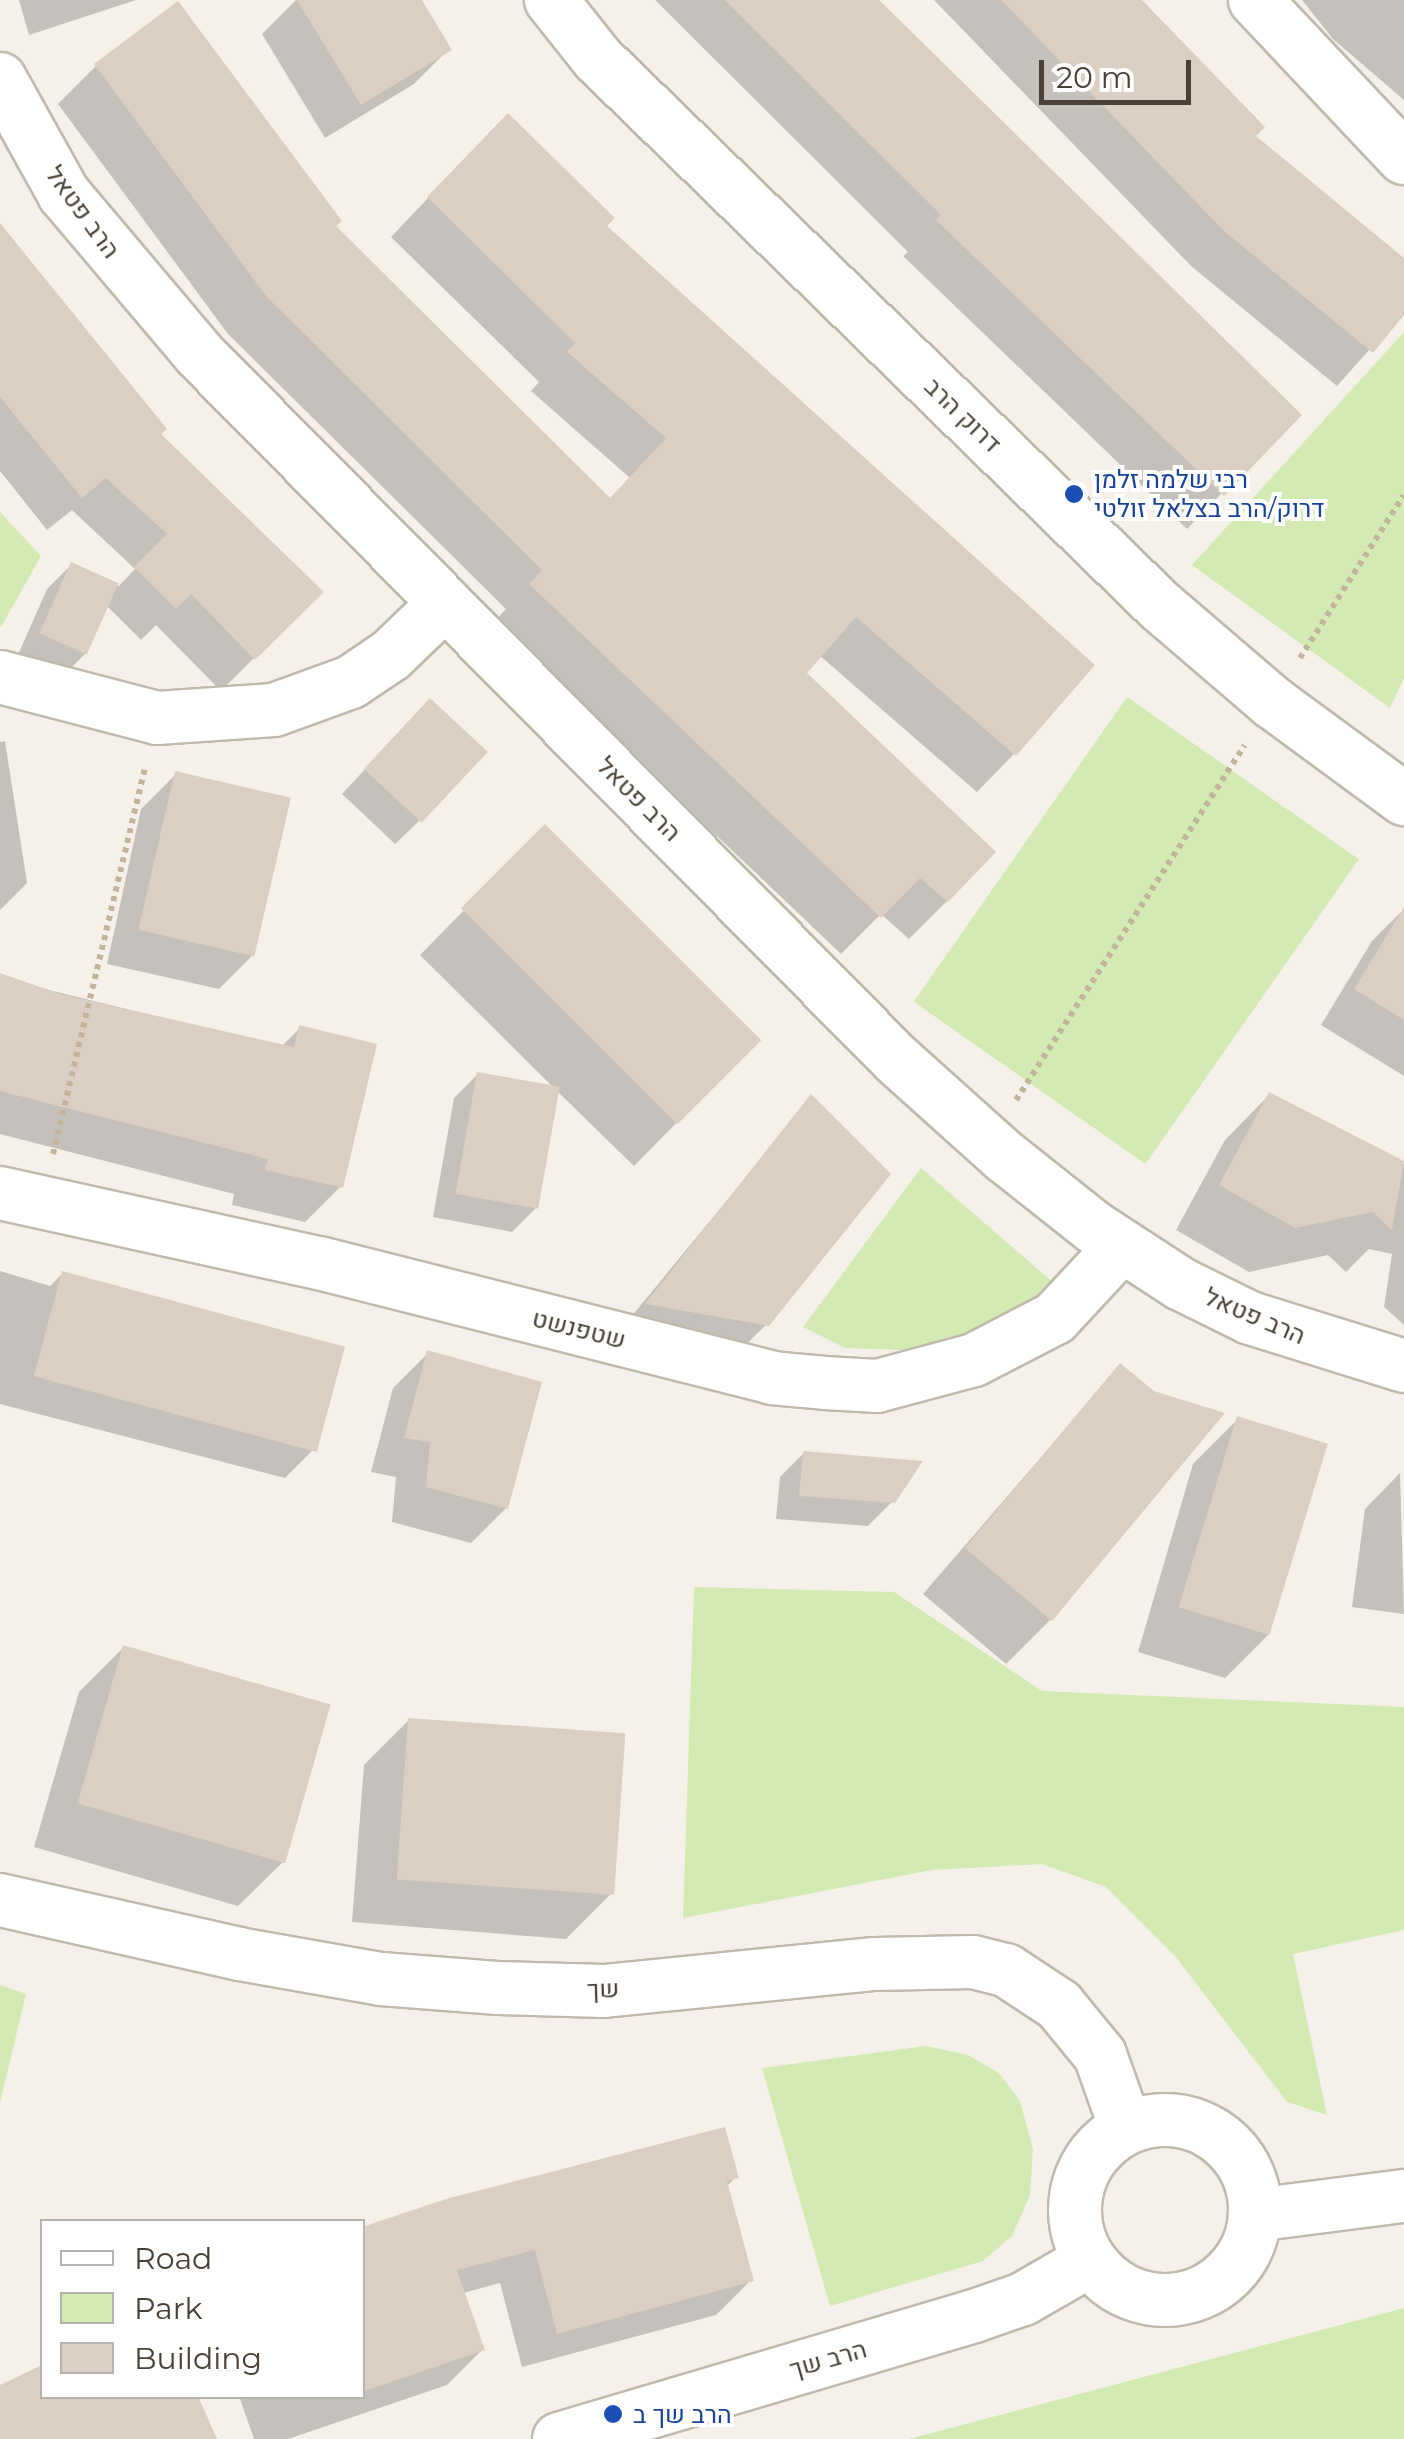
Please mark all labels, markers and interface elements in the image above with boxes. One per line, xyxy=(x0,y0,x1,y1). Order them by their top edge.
scale bar xyxy=(1044,40,1196,102)
text: 20 m xyxy=(1056,59,1133,96)
street label: הרב פטאל xyxy=(40,160,126,264)
street label: דרוק הרב xyxy=(918,371,1008,459)
place label: רבי שלמה זלמן דרוק/הרב בצלאל זולטי xyxy=(1094,465,1324,524)
marker: רבי שלמה זלמן דרוק/הרב בצלאל זולטי xyxy=(1063,483,1085,505)
street label: הרב פטאל xyxy=(591,751,687,847)
street label: הרב פטאל xyxy=(1200,1281,1310,1351)
street label: שטפנשט xyxy=(529,1303,629,1355)
street label: שך xyxy=(586,1973,620,2005)
legend xyxy=(40,2219,365,2399)
text: Road xyxy=(134,2240,212,2277)
text: Park xyxy=(134,2290,203,2327)
street label: הרב שך xyxy=(786,2334,870,2384)
text: Building xyxy=(134,2340,262,2377)
place label: הרב שך ב xyxy=(633,2399,732,2429)
marker: הרב שך ב xyxy=(602,2403,624,2425)

